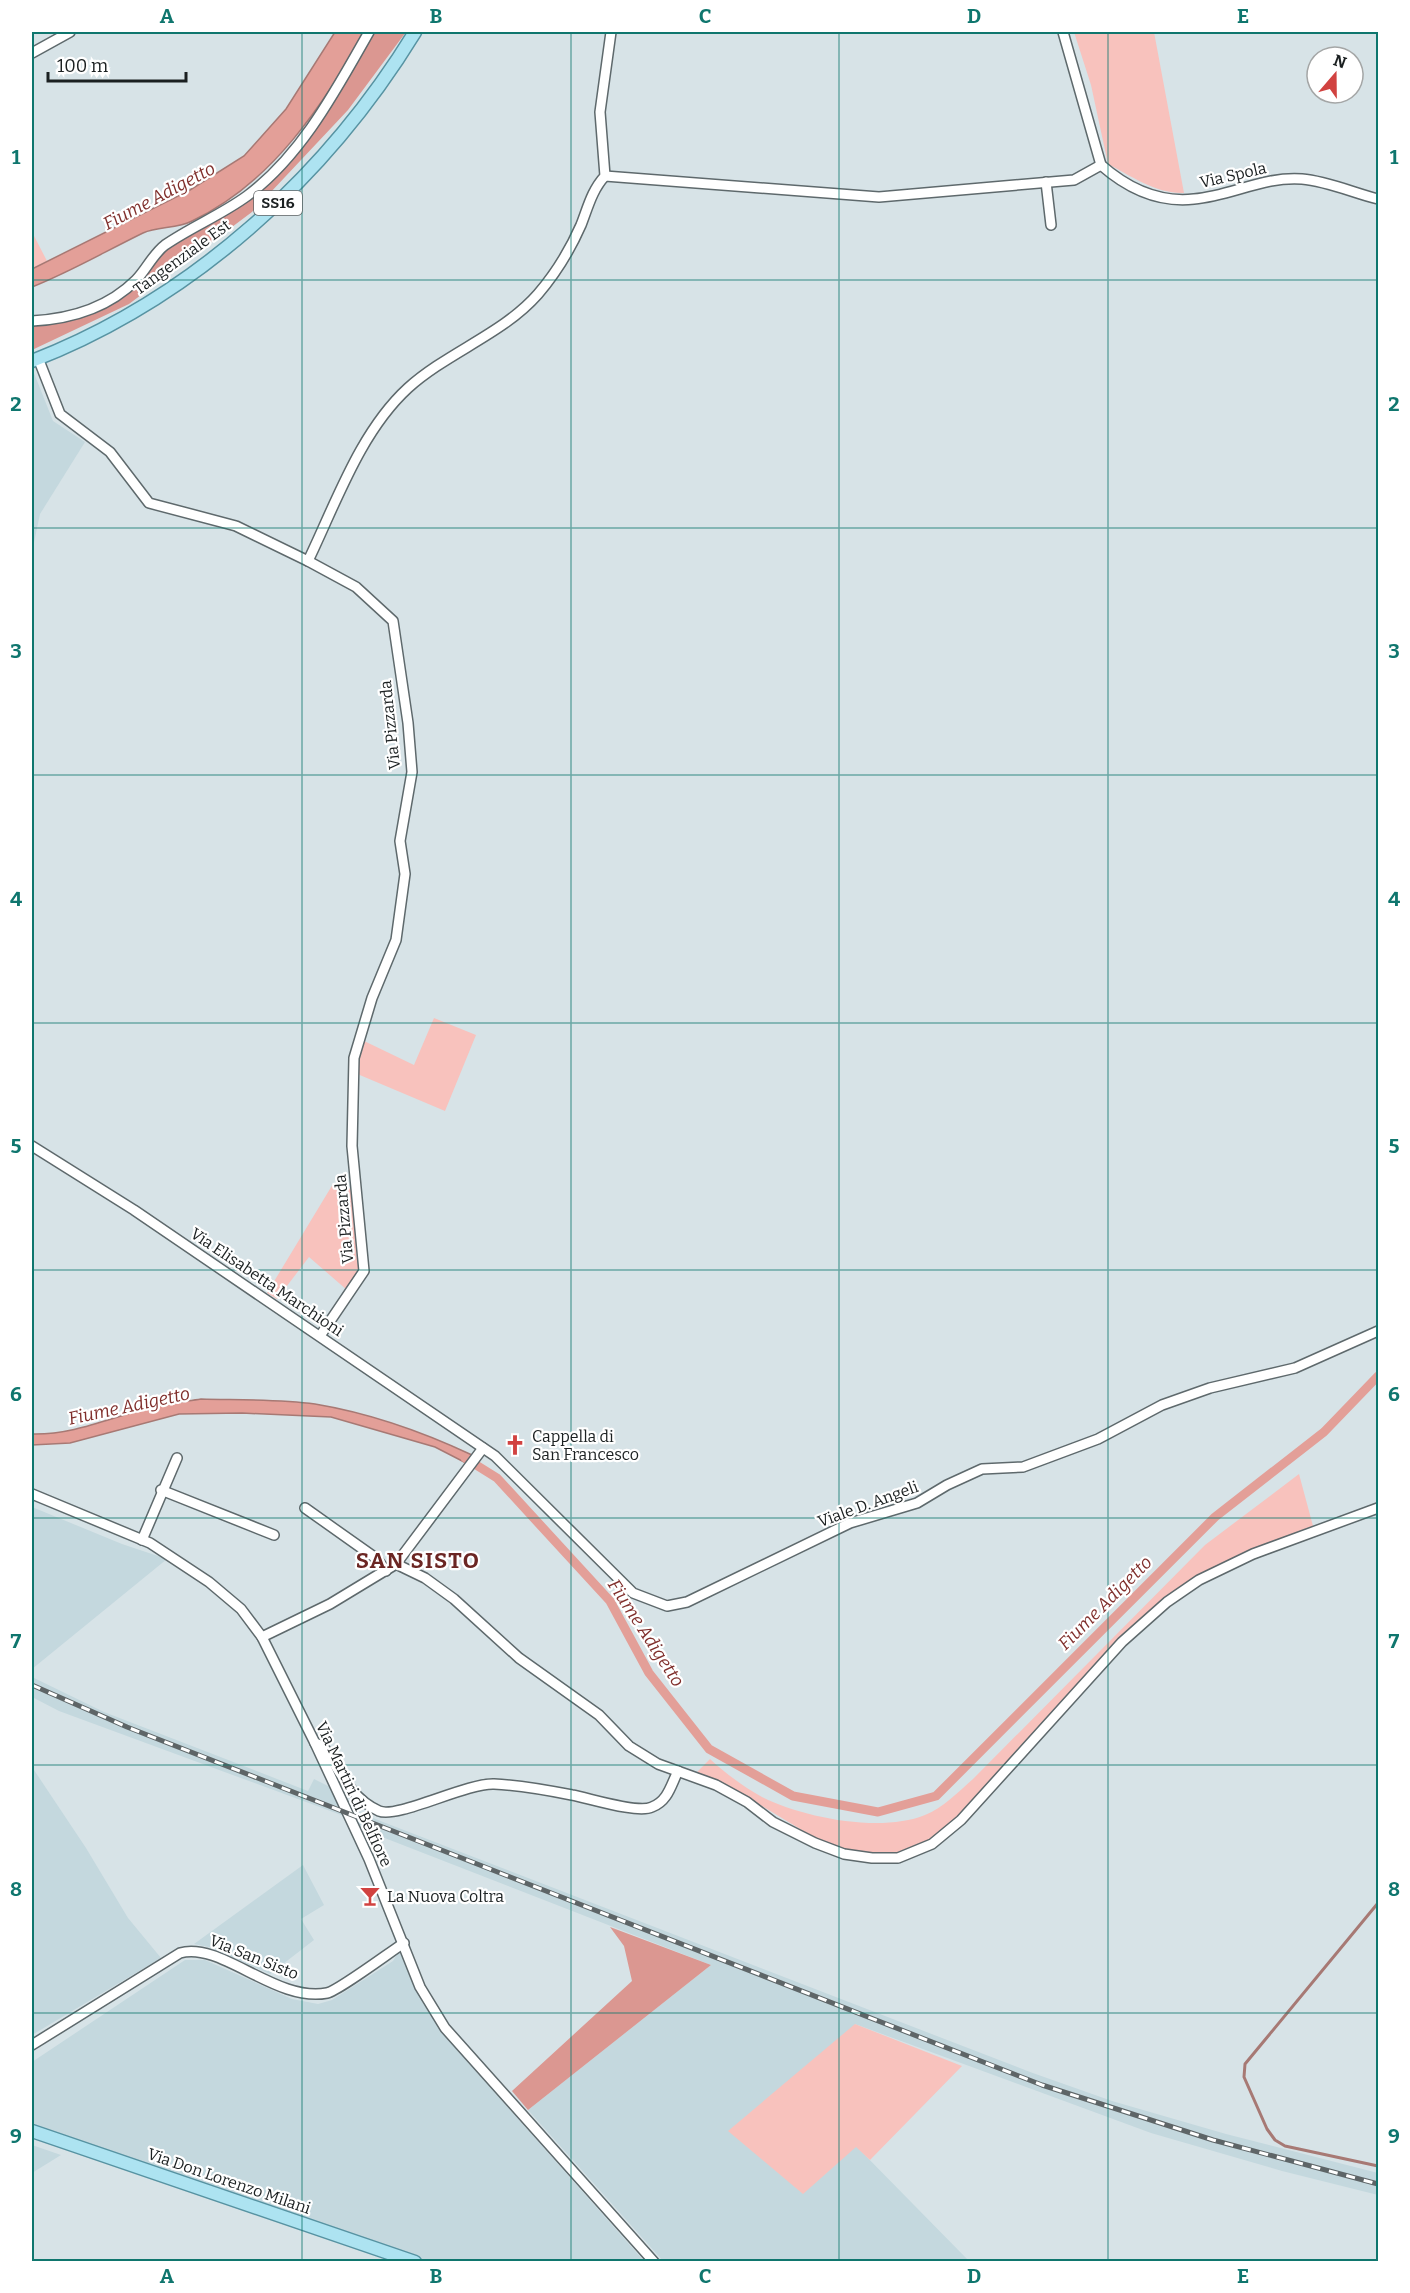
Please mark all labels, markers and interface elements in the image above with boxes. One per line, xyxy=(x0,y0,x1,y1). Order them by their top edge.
text: A xyxy=(160,4,175,28)
text: B xyxy=(430,4,443,28)
text: C xyxy=(699,4,711,28)
text: D xyxy=(967,4,981,28)
text: E xyxy=(1237,4,1249,28)
scale bar xyxy=(48,45,186,83)
north arrow xyxy=(1305,45,1365,105)
text: N xyxy=(1331,50,1349,72)
text: 100 m xyxy=(57,55,108,77)
text: 1 xyxy=(12,145,21,169)
text: 1 xyxy=(1390,145,1399,169)
water label: Fiume Adigetto xyxy=(99,157,219,235)
street label: Via Spola xyxy=(1198,158,1268,192)
road number: SS16 xyxy=(254,191,302,215)
street label: Tangenziale Est xyxy=(130,215,235,299)
text: 2 xyxy=(10,392,22,416)
text: 2 xyxy=(1388,392,1400,416)
text: 3 xyxy=(10,639,22,663)
text: 3 xyxy=(1388,639,1400,663)
street label: Via Pizzarda xyxy=(376,679,404,771)
text: 4 xyxy=(10,887,22,911)
text: 4 xyxy=(1388,887,1400,911)
text: 5 xyxy=(11,1134,22,1158)
text: 5 xyxy=(1389,1134,1400,1158)
street label: Via Pizzarda xyxy=(331,1173,357,1265)
street label: Via Elisabetta Marchioni xyxy=(187,1224,347,1340)
text: 6 xyxy=(10,1382,22,1406)
water label: Fiume Adigetto xyxy=(66,1382,192,1430)
text: 6 xyxy=(1388,1382,1400,1406)
place label: Cappella di San Francesco xyxy=(532,1427,639,1464)
church icon: Cappella di San Francesco xyxy=(503,1433,527,1457)
street label: Viale D. Angeli xyxy=(815,1477,921,1531)
district label: SAN SISTO xyxy=(356,1547,480,1574)
water label: Fiume Adigetto xyxy=(1053,1551,1157,1655)
water label: Fiume Adigetto xyxy=(603,1575,689,1691)
text: 7 xyxy=(11,1629,22,1653)
text: 7 xyxy=(1389,1629,1400,1653)
street label: Via Martiri di Belfiore xyxy=(312,1718,396,1870)
text: 8 xyxy=(10,1877,22,1901)
text: 8 xyxy=(1388,1877,1400,1901)
bar icon: La Nuova Coltra xyxy=(358,1884,382,1908)
place label: La Nuova Coltra xyxy=(387,1887,504,1906)
street label: Via San Sisto xyxy=(207,1930,301,1984)
text: 9 xyxy=(10,2124,22,2148)
text: 9 xyxy=(1388,2124,1400,2148)
street label: Via Don Lorenzo Milani xyxy=(145,2144,313,2218)
text: A xyxy=(160,2264,175,2288)
text: B xyxy=(430,2264,443,2288)
text: C xyxy=(699,2264,711,2288)
text: D xyxy=(967,2264,981,2288)
text: E xyxy=(1237,2264,1249,2288)

